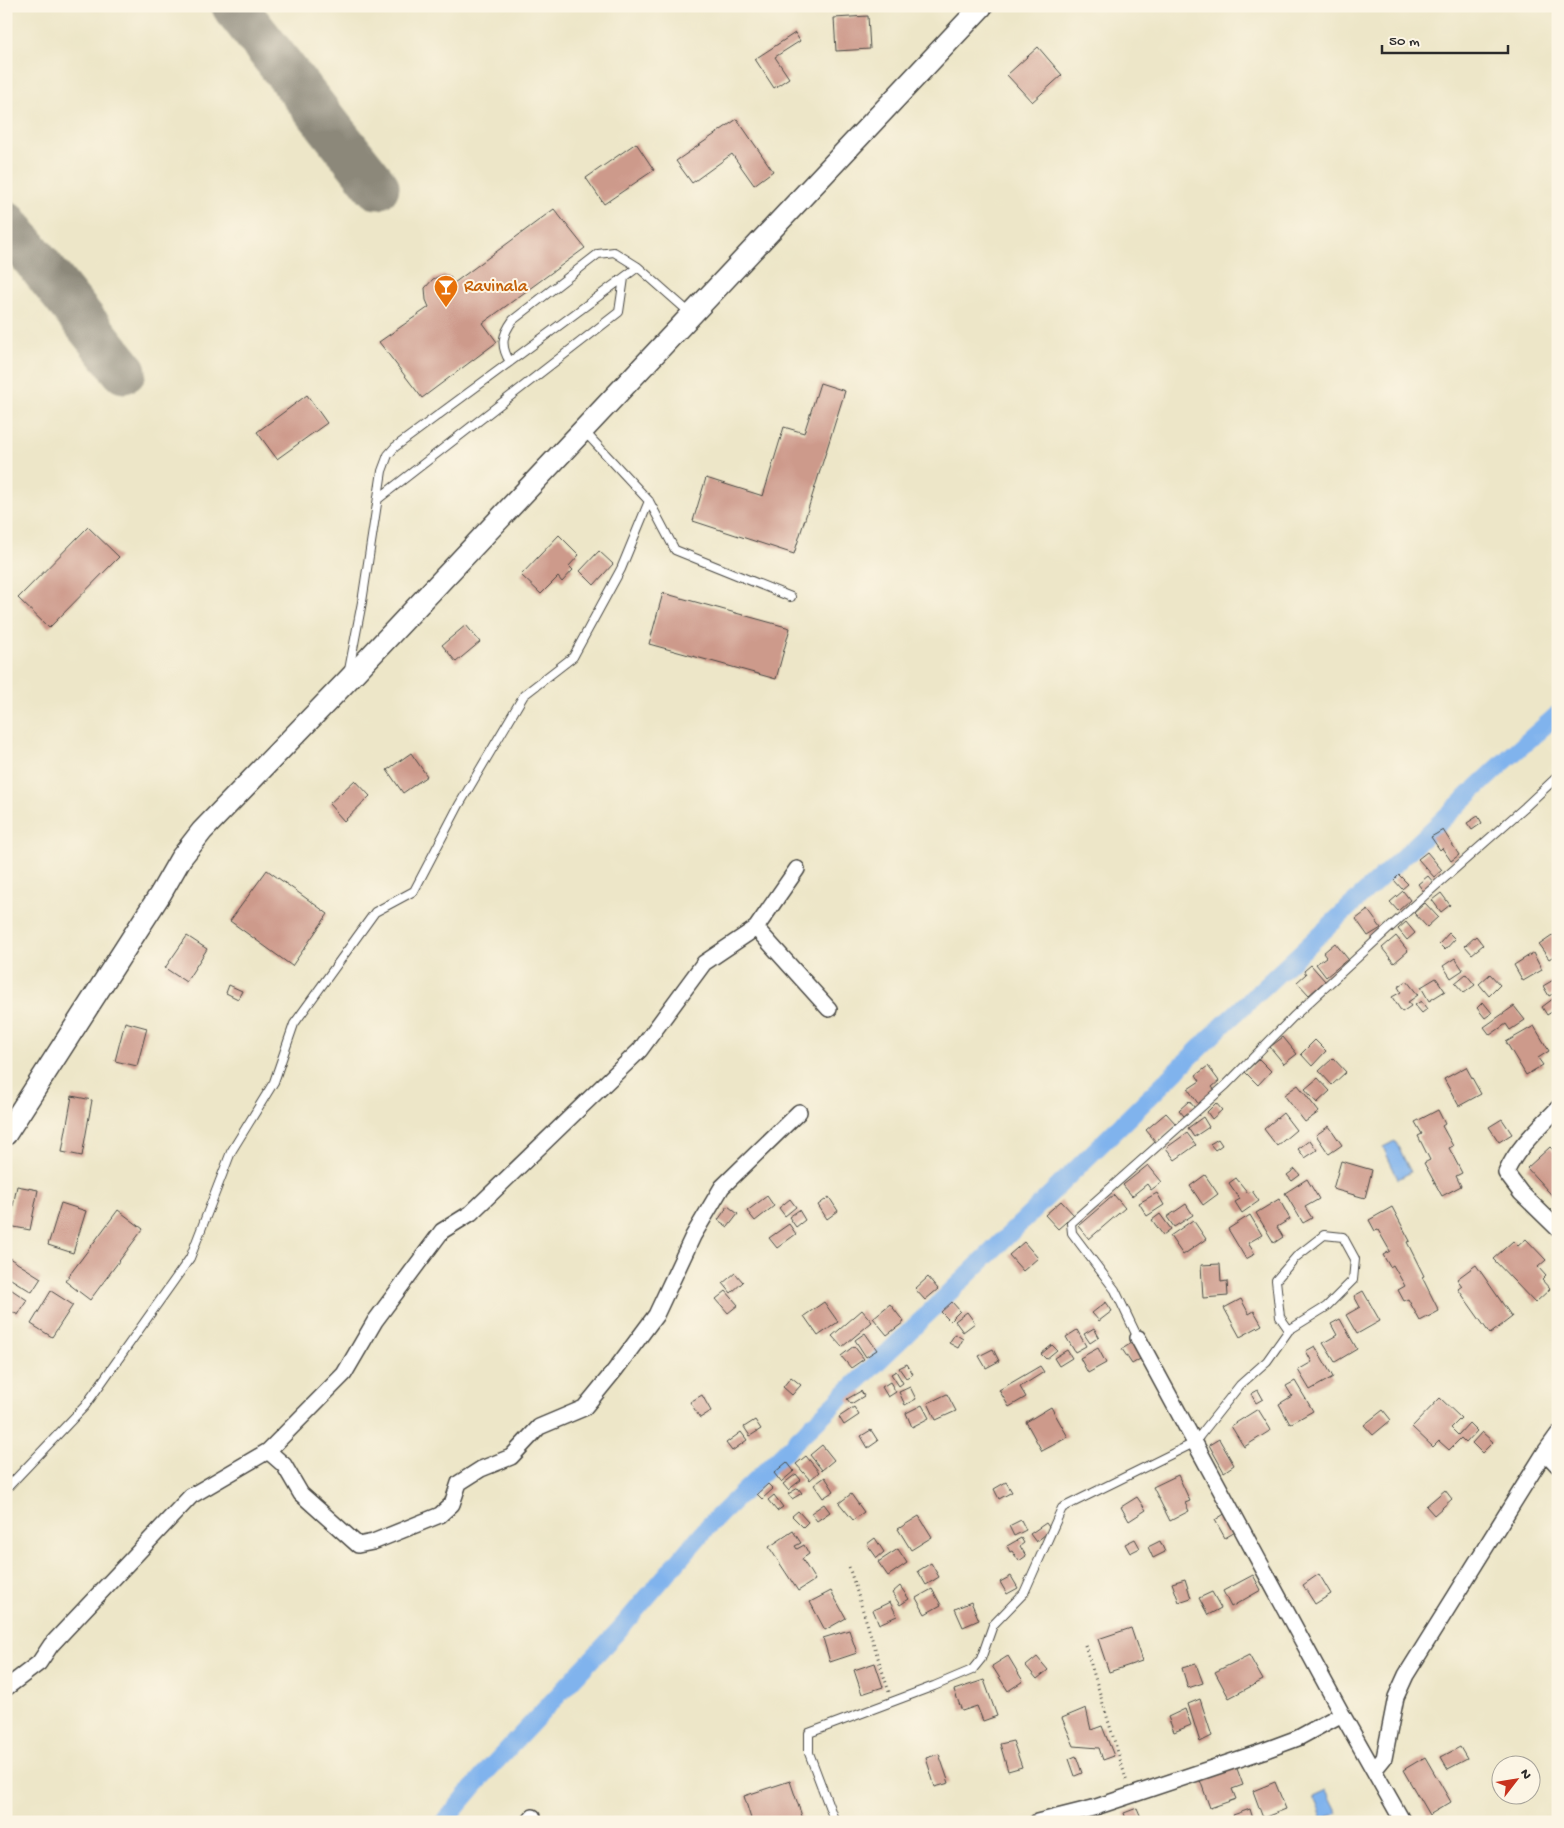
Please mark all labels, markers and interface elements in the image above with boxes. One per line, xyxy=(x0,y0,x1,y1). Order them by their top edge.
scale bar xyxy=(1382,22,1508,54)
text: 50 m xyxy=(1389,33,1420,51)
bar icon: Ravinala xyxy=(433,274,459,308)
place label: Ravinala xyxy=(464,277,529,298)
north arrow xyxy=(1492,1756,1542,1806)
text: N xyxy=(1515,1766,1535,1783)

